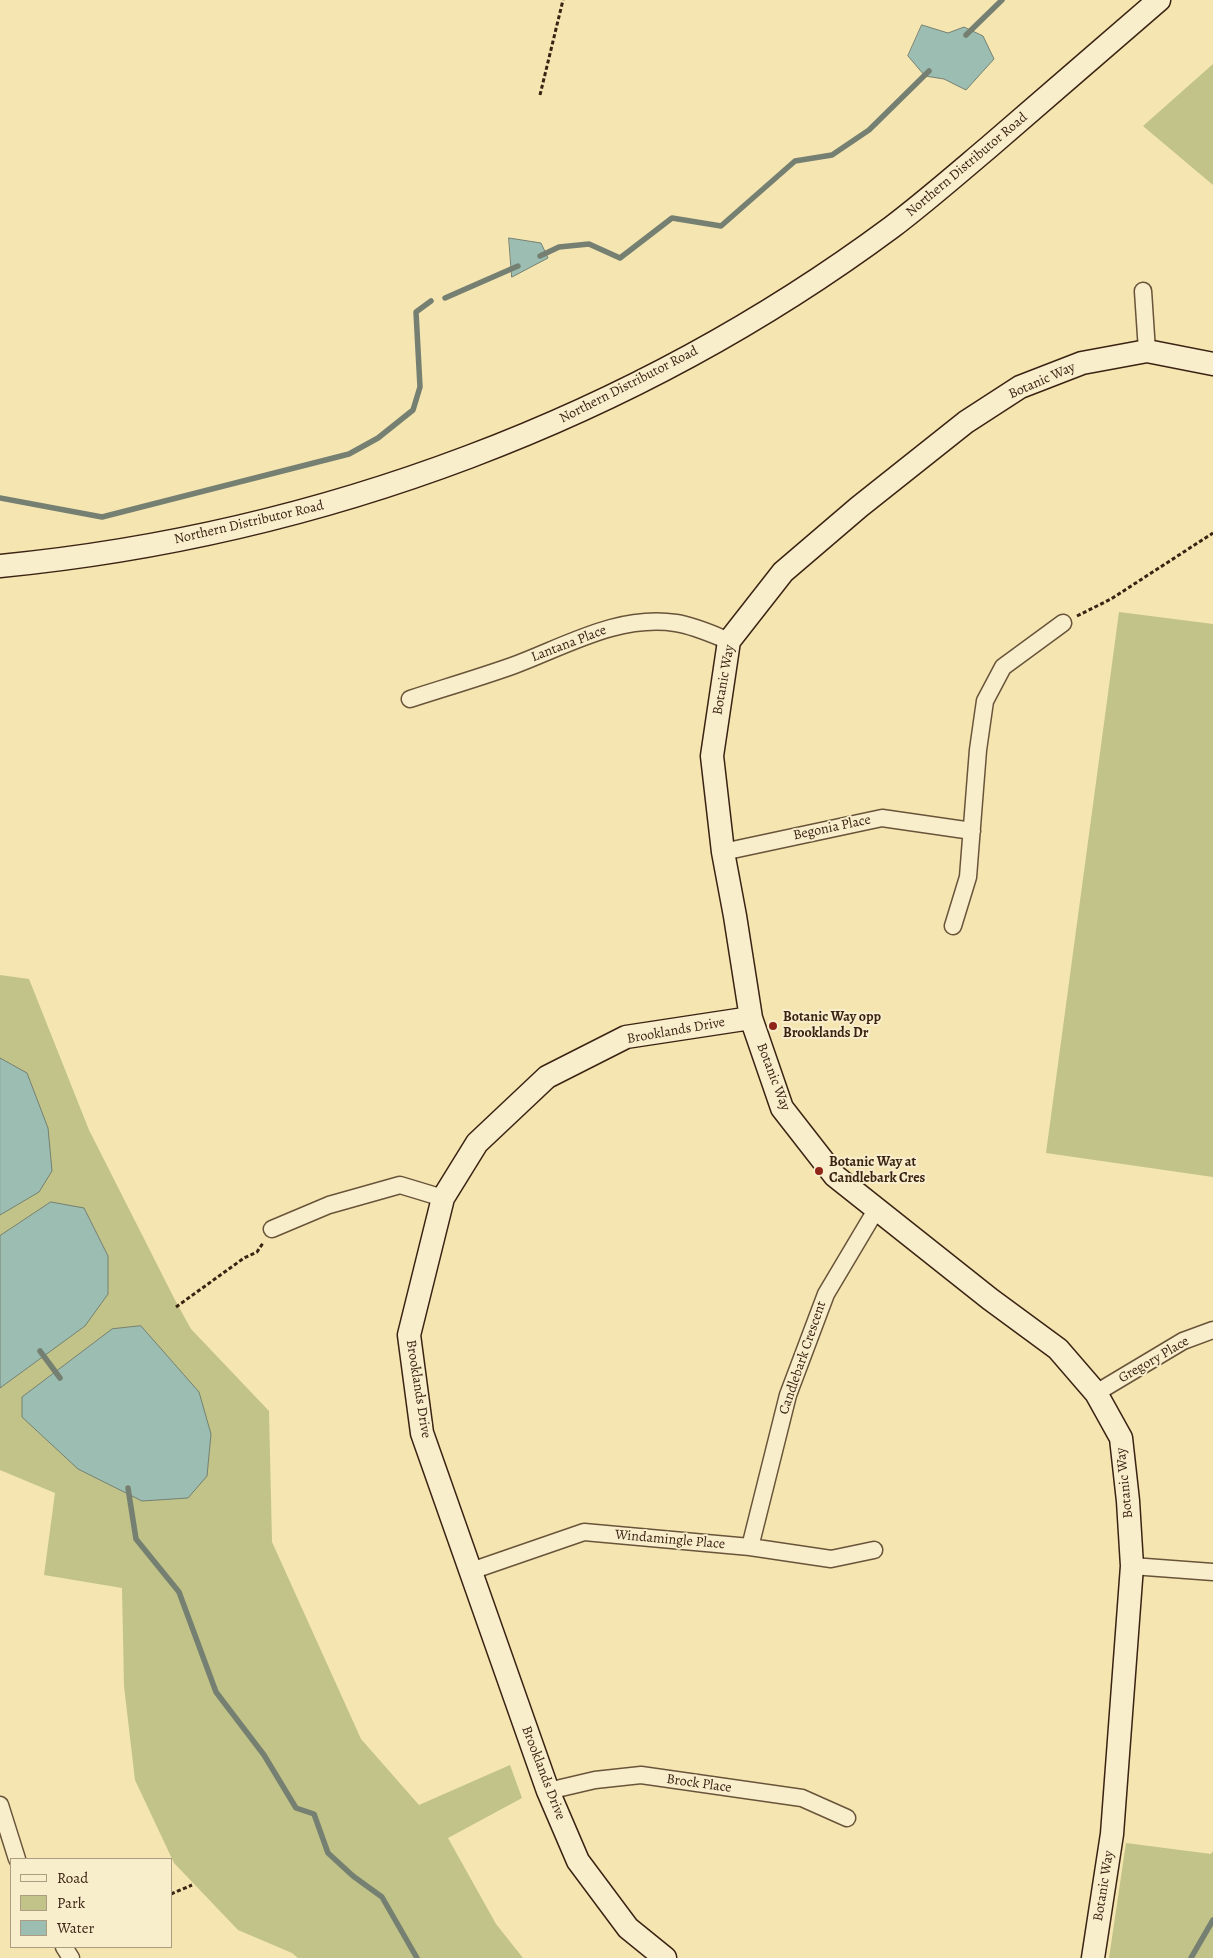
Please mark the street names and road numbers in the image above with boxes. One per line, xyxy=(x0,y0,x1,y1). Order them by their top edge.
street label: Northern Distributor Road xyxy=(903,109,1031,221)
street label: Northern Distributor Road xyxy=(557,343,701,427)
street label: Botanic Way xyxy=(1006,359,1078,403)
street label: Northern Distributor Road xyxy=(172,498,326,548)
street label: Lantana Place xyxy=(529,622,609,666)
street label: Botanic Way xyxy=(710,644,738,716)
street label: Begonia Place xyxy=(792,812,872,844)
street label: Brooklands Drive xyxy=(626,1014,726,1048)
street label: Botanic Way xyxy=(752,1041,794,1113)
street label: Candlebark Crescent xyxy=(776,1299,830,1417)
street label: Gregory Place xyxy=(1116,1333,1192,1387)
street label: Brooklands Drive xyxy=(402,1339,434,1439)
street label: Botanic Way xyxy=(1113,1447,1137,1519)
street label: Windamingle Place xyxy=(614,1527,726,1553)
street label: Brooklands Drive xyxy=(517,1724,569,1822)
street label: Brock Place xyxy=(665,1771,733,1797)
street label: Botanic Way xyxy=(1090,1850,1118,1922)

